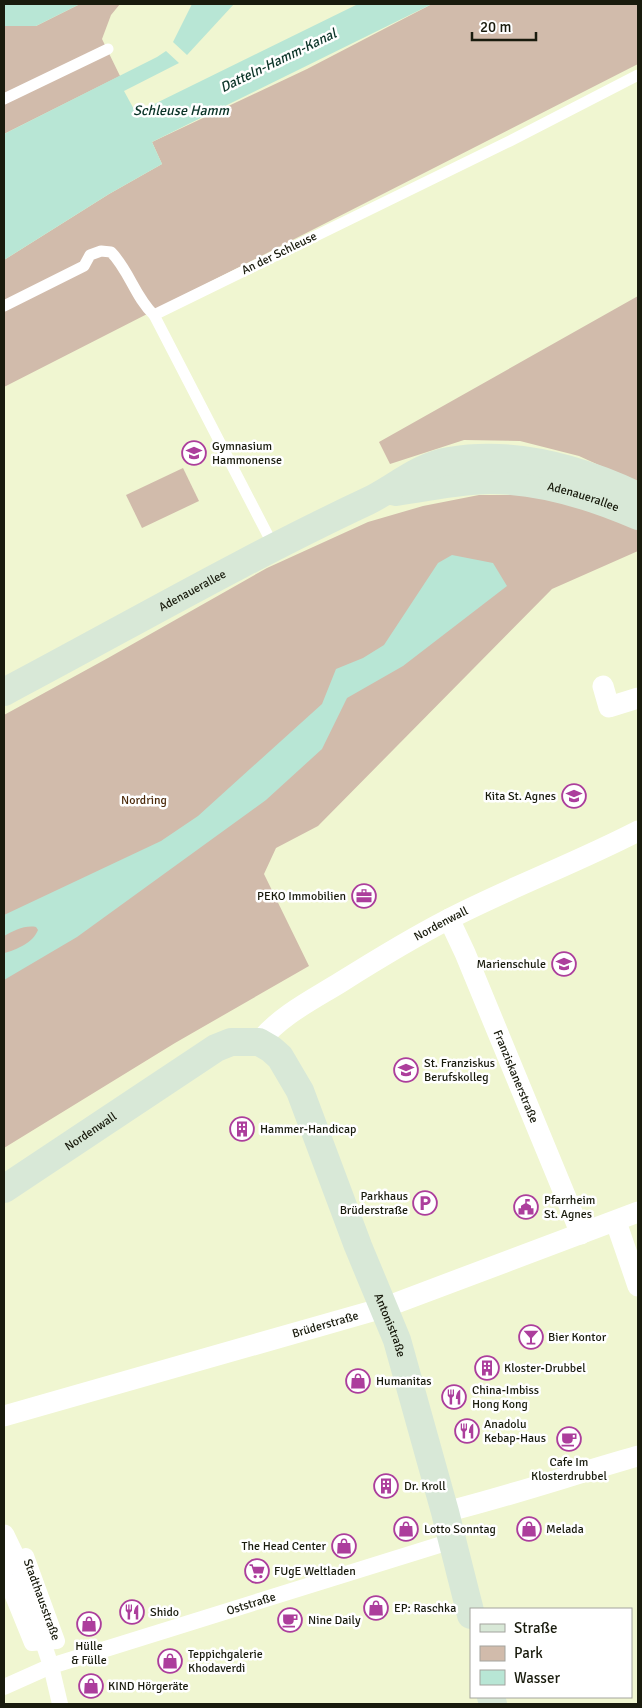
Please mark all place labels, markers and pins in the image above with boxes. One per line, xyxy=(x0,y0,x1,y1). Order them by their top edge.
place label: Gymnasium Hammonense xyxy=(212,439,282,468)
school or university icon: Gymnasium Hammonense xyxy=(181,440,207,466)
school or university icon: Kita St. Agnes xyxy=(561,783,587,809)
place label: Kita St. Agnes xyxy=(485,789,556,804)
office icon: PEKO Immobilien xyxy=(351,883,377,909)
place label: PEKO Immobilien xyxy=(257,889,346,904)
school or university icon: Marienschule xyxy=(551,951,577,977)
place label: Marienschule xyxy=(476,957,546,972)
place label: St. Franziskus Berufskolleg xyxy=(424,1056,495,1085)
school or university icon: St. Franziskus Berufskolleg xyxy=(393,1057,419,1083)
building icon: Hammer-Handicap xyxy=(229,1116,255,1142)
place label: Hammer-Handicap xyxy=(260,1122,356,1137)
place label: Parkhaus Brüderstraße xyxy=(340,1189,408,1218)
parking icon: Parkhaus Brüderstraße xyxy=(412,1190,438,1216)
place label: Pfarrheim St. Agnes xyxy=(544,1193,595,1222)
public building icon: Pfarrheim St. Agnes xyxy=(513,1194,539,1220)
bar icon: Bier Kontor xyxy=(518,1324,544,1350)
place label: Bier Kontor xyxy=(548,1330,607,1345)
building icon: Kloster-Drubbel xyxy=(474,1355,500,1381)
place label: Kloster-Drubbel xyxy=(504,1361,586,1376)
shop icon: Humanitas xyxy=(345,1368,371,1394)
place label: Humanitas xyxy=(376,1374,432,1389)
place label: China-Imbiss Hong Kong xyxy=(472,1383,539,1412)
restaurant icon: China-Imbiss Hong Kong xyxy=(441,1384,467,1410)
place label: Anadolu Kebap-Haus xyxy=(484,1417,546,1446)
restaurant icon: Anadolu Kebap-Haus xyxy=(454,1418,480,1444)
cafe icon: Cafe Im Klosterdrubbel xyxy=(556,1426,582,1452)
place label: Cafe Im Klosterdrubbel xyxy=(531,1455,607,1484)
building icon: Dr. Kroll xyxy=(373,1473,399,1499)
place label: Dr. Kroll xyxy=(404,1479,446,1494)
shop icon: Lotto Sonntag xyxy=(393,1516,419,1542)
shop icon: Melada xyxy=(516,1516,542,1542)
place label: Lotto Sonntag xyxy=(424,1522,496,1537)
place label: Melada xyxy=(546,1522,584,1537)
shop icon: The Head Center xyxy=(331,1533,357,1559)
place label: The Head Center xyxy=(242,1539,327,1554)
supermarket icon: FUgE Weltladen xyxy=(244,1558,270,1584)
place label: FUgE Weltladen xyxy=(274,1564,356,1579)
shop icon: EP: Raschka xyxy=(363,1595,389,1621)
restaurant icon: Shido xyxy=(119,1599,145,1625)
place label: EP: Raschka xyxy=(394,1601,456,1616)
place label: Shido xyxy=(150,1605,179,1620)
cafe icon: Nine Daily xyxy=(277,1607,303,1633)
shop icon: Hülle & Fülle xyxy=(76,1611,102,1637)
place label: Nine Daily xyxy=(308,1613,361,1628)
place label: Hülle & Fülle xyxy=(71,1639,107,1668)
place label: Teppichgalerie Khodaverdi xyxy=(188,1647,263,1676)
shop icon: Teppichgalerie Khodaverdi xyxy=(157,1648,183,1674)
shop icon: KIND Hörgeräte xyxy=(78,1673,104,1699)
place label: KIND Hörgeräte xyxy=(108,1679,189,1694)

